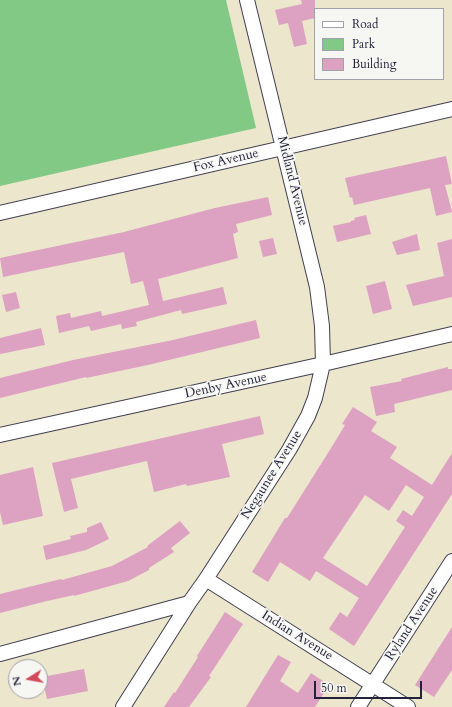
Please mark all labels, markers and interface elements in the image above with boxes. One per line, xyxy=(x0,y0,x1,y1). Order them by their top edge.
legend xyxy=(314,8,444,80)
text: Road xyxy=(352,16,378,32)
text: Park xyxy=(352,36,375,52)
text: Building xyxy=(352,56,396,72)
street label: Midland Avenue xyxy=(273,135,311,227)
street label: Fox Avenue xyxy=(192,146,260,176)
street label: Denby Avenue xyxy=(184,370,268,402)
street label: Negaunee Avenue xyxy=(238,428,306,522)
street label: Ryland Avenue xyxy=(382,584,442,664)
street label: Indian Avenue xyxy=(258,608,336,664)
north arrow xyxy=(8,659,48,699)
scale bar xyxy=(316,673,424,699)
text: N xyxy=(8,675,25,687)
text: 50 m xyxy=(321,680,347,696)

